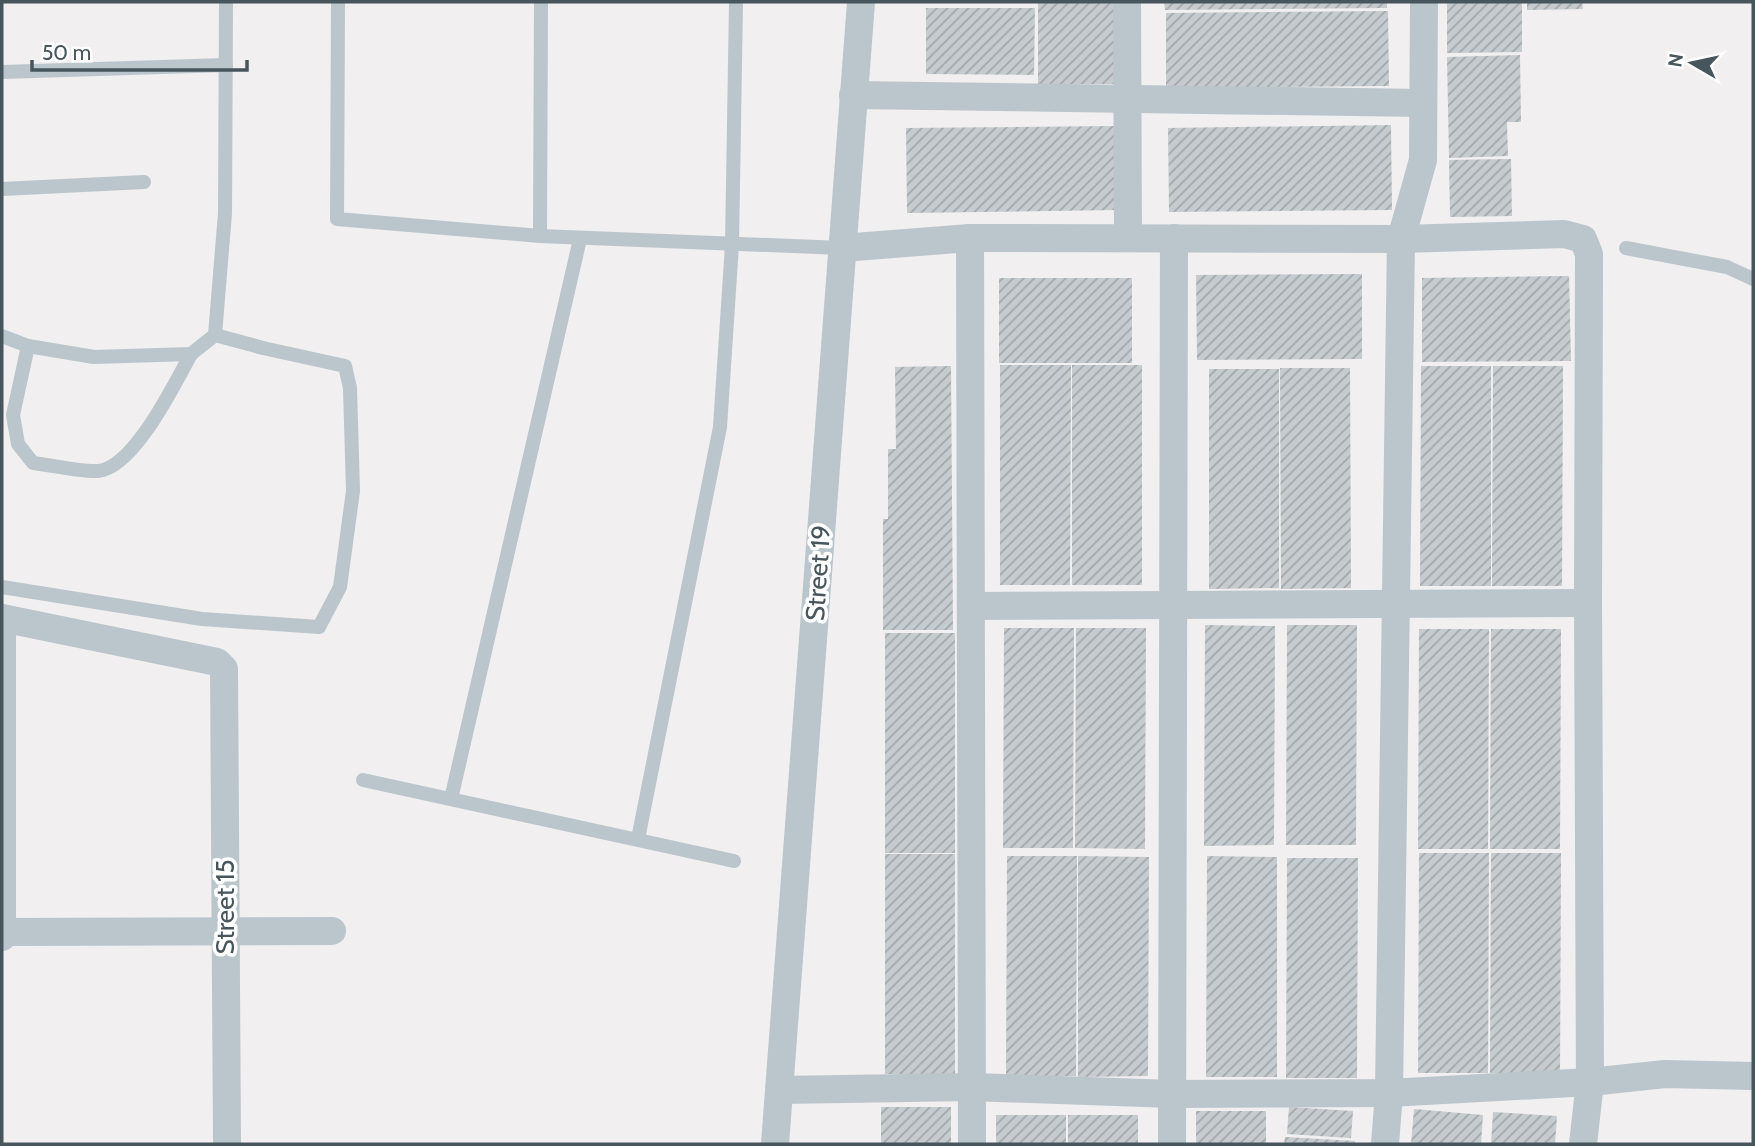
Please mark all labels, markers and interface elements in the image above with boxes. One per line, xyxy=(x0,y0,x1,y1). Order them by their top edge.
scale bar xyxy=(32,28,247,72)
north arrow xyxy=(1657,28,1727,98)
text: 50 m xyxy=(42,40,91,65)
text: N xyxy=(1663,52,1688,69)
street label: Street 19 xyxy=(799,524,837,622)
street label: Street 15 xyxy=(209,859,241,955)

